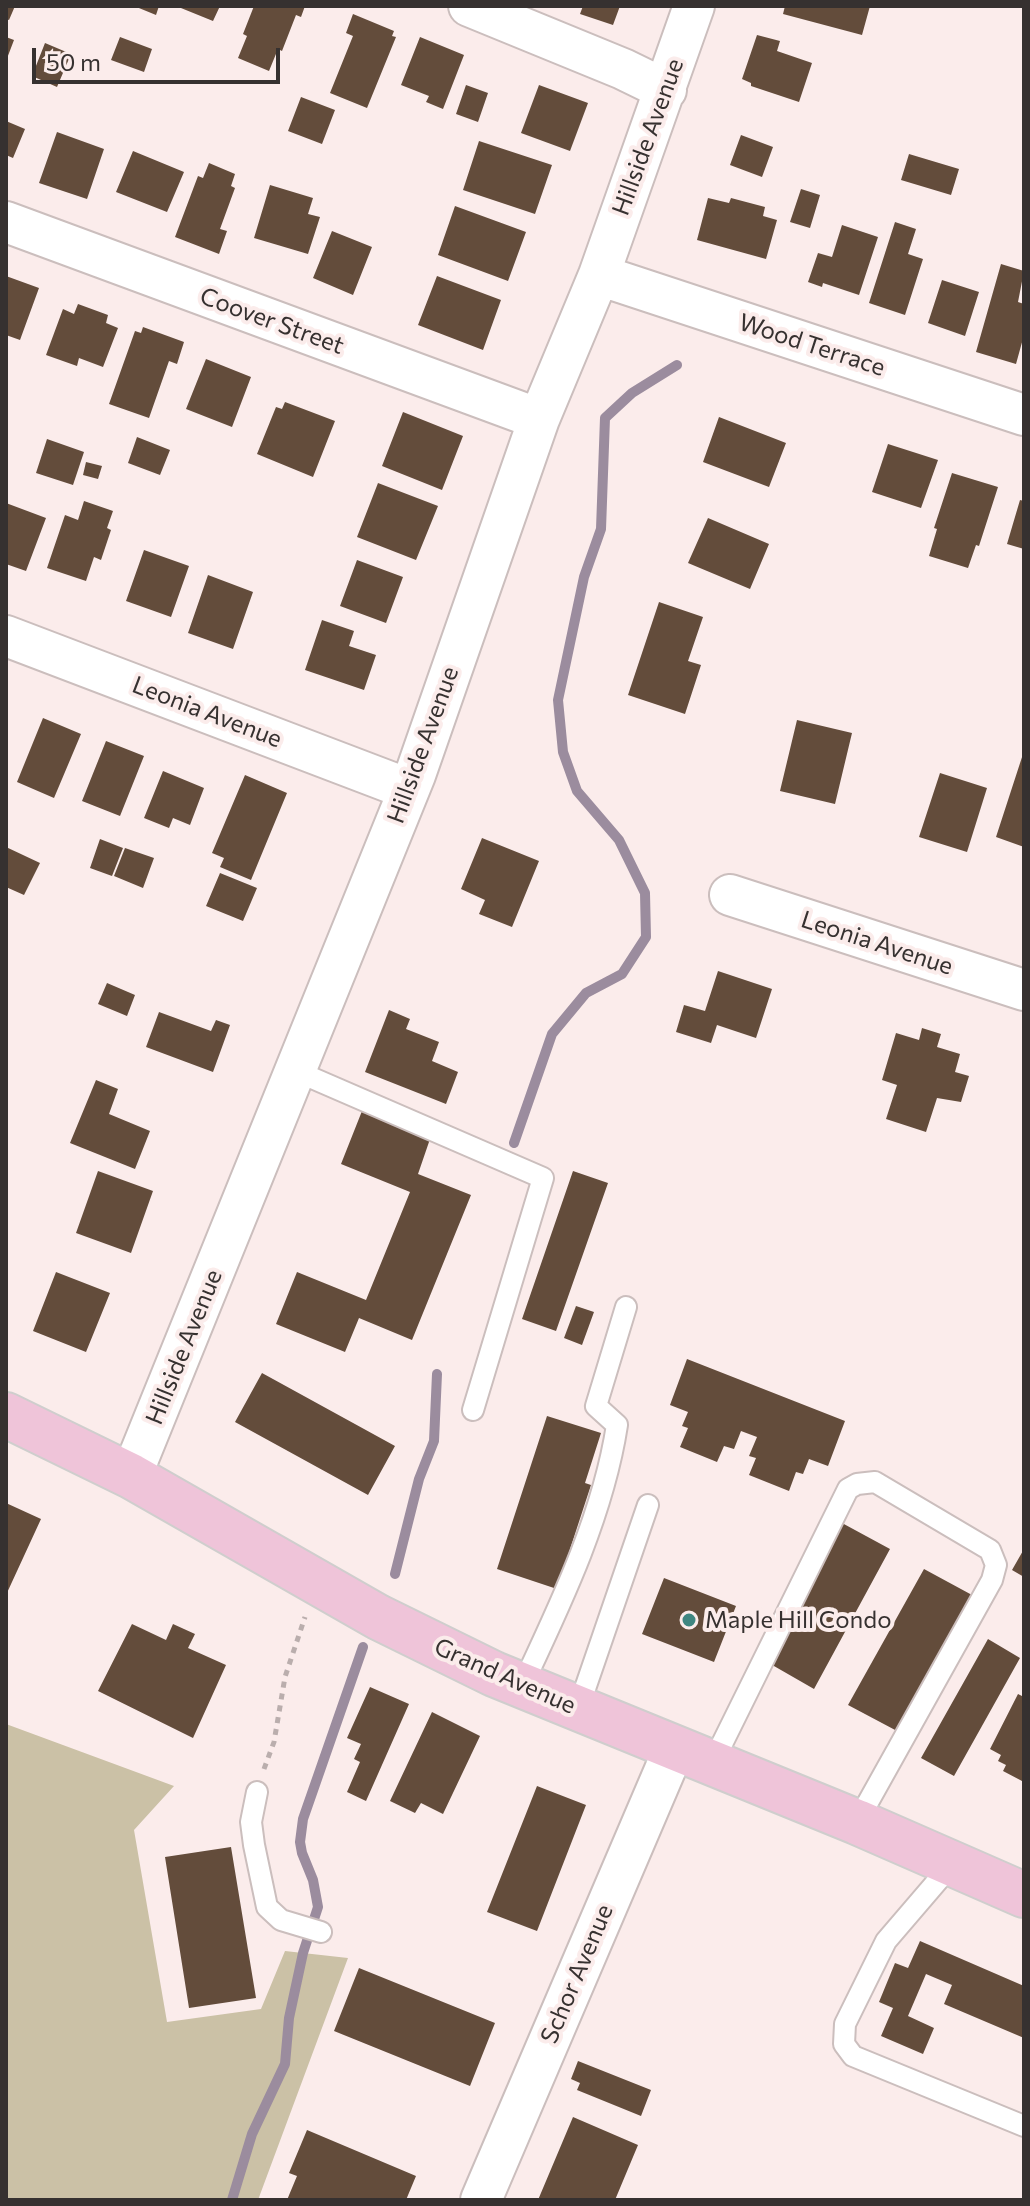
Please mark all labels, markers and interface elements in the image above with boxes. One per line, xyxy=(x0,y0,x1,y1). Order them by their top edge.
scale bar xyxy=(36,32,284,82)
text: 50 m xyxy=(46,47,101,76)
street label: Hillside Avenue xyxy=(606,55,690,219)
street label: Coover Street xyxy=(196,282,348,360)
street label: Wood Terrace xyxy=(735,308,889,382)
street label: Hillside Avenue xyxy=(381,663,465,827)
street label: Leonia Avenue xyxy=(128,670,286,754)
street label: Leonia Avenue xyxy=(798,905,956,981)
street label: Hillside Avenue xyxy=(140,1265,228,1429)
place label: Maple Hill Condo xyxy=(705,1606,892,1634)
marker: Maple Hill Condo xyxy=(680,1611,698,1629)
street label: Grand Avenue xyxy=(430,1632,580,1720)
street label: Schor Avenue xyxy=(535,1900,619,2048)

